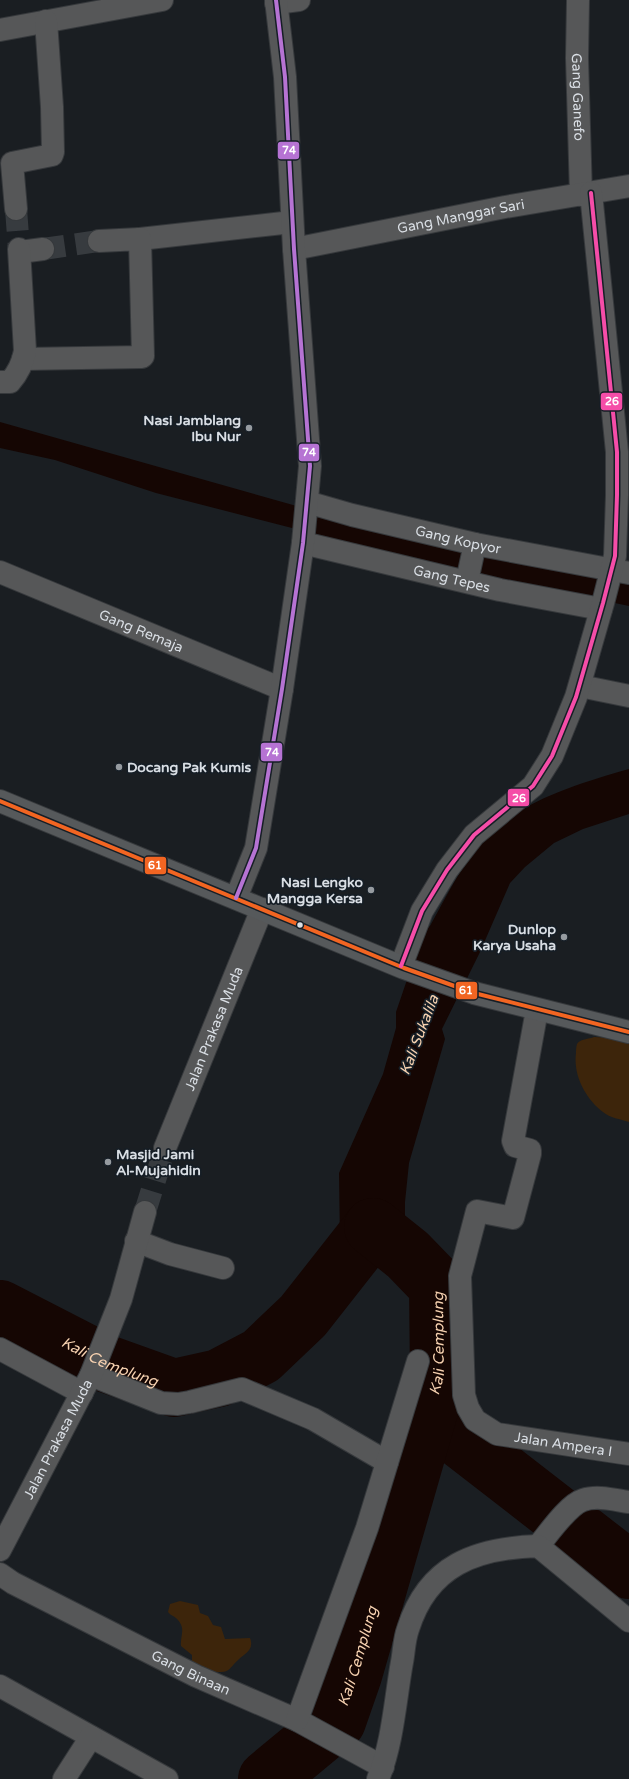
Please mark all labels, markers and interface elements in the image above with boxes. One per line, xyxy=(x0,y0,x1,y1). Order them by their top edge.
street label: Gang Ganefo xyxy=(568,53,588,141)
line badge: 74 xyxy=(277,141,300,160)
text: 74 xyxy=(282,144,296,157)
street label: Gang Manggar Sari xyxy=(396,195,526,237)
line badge: 26 xyxy=(600,392,623,411)
text: 26 xyxy=(605,395,619,408)
place label: Nasi Jamblang Ibu Nur xyxy=(143,412,242,445)
marker: Nasi Jamblang Ibu Nur xyxy=(244,423,254,433)
line badge: 74 xyxy=(298,443,320,462)
text: 74 xyxy=(302,446,316,459)
street label: Gang Kopyor xyxy=(414,522,503,557)
street label: Gang Tepes xyxy=(412,561,492,596)
street label: Gang Remaja xyxy=(97,606,186,656)
line badge: 74 xyxy=(260,742,283,762)
text: 74 xyxy=(265,746,279,759)
place label: Docang Pak Kumis xyxy=(127,759,252,776)
marker: Docang Pak Kumis xyxy=(114,762,124,772)
line badge: 26 xyxy=(507,788,530,807)
text: 26 xyxy=(512,792,526,805)
line badge: 61 xyxy=(144,856,167,875)
text: 61 xyxy=(148,859,162,872)
place label: Nasi Lengko Mangga Kersa xyxy=(267,874,363,907)
marker: Nasi Lengko Mangga Kersa xyxy=(366,885,376,895)
unlabelled marker xyxy=(295,920,305,930)
place label: Dunlop Karya Usaha xyxy=(473,921,556,954)
marker: Dunlop Karya Usaha xyxy=(559,932,569,942)
street label: Jalan Prakasa Muda xyxy=(181,964,246,1093)
line badge: 61 xyxy=(455,981,478,1000)
text: 61 xyxy=(459,984,473,997)
water label: Kali Sukalila xyxy=(396,992,443,1078)
place label: Masjid Jami Al-Mujahidin xyxy=(116,1146,201,1179)
marker: Masjid Jami Al-Mujahidin xyxy=(103,1157,113,1167)
water label: Kali Cemplung xyxy=(425,1290,448,1397)
water label: Kali Cemplung xyxy=(58,1333,162,1391)
street label: Jalan Prakasa Muda xyxy=(20,1376,96,1502)
street label: Jalan Ampera I xyxy=(513,1428,614,1460)
water label: Kali Cemplung xyxy=(334,1603,382,1708)
street label: Gang Binaan xyxy=(149,1646,233,1698)

